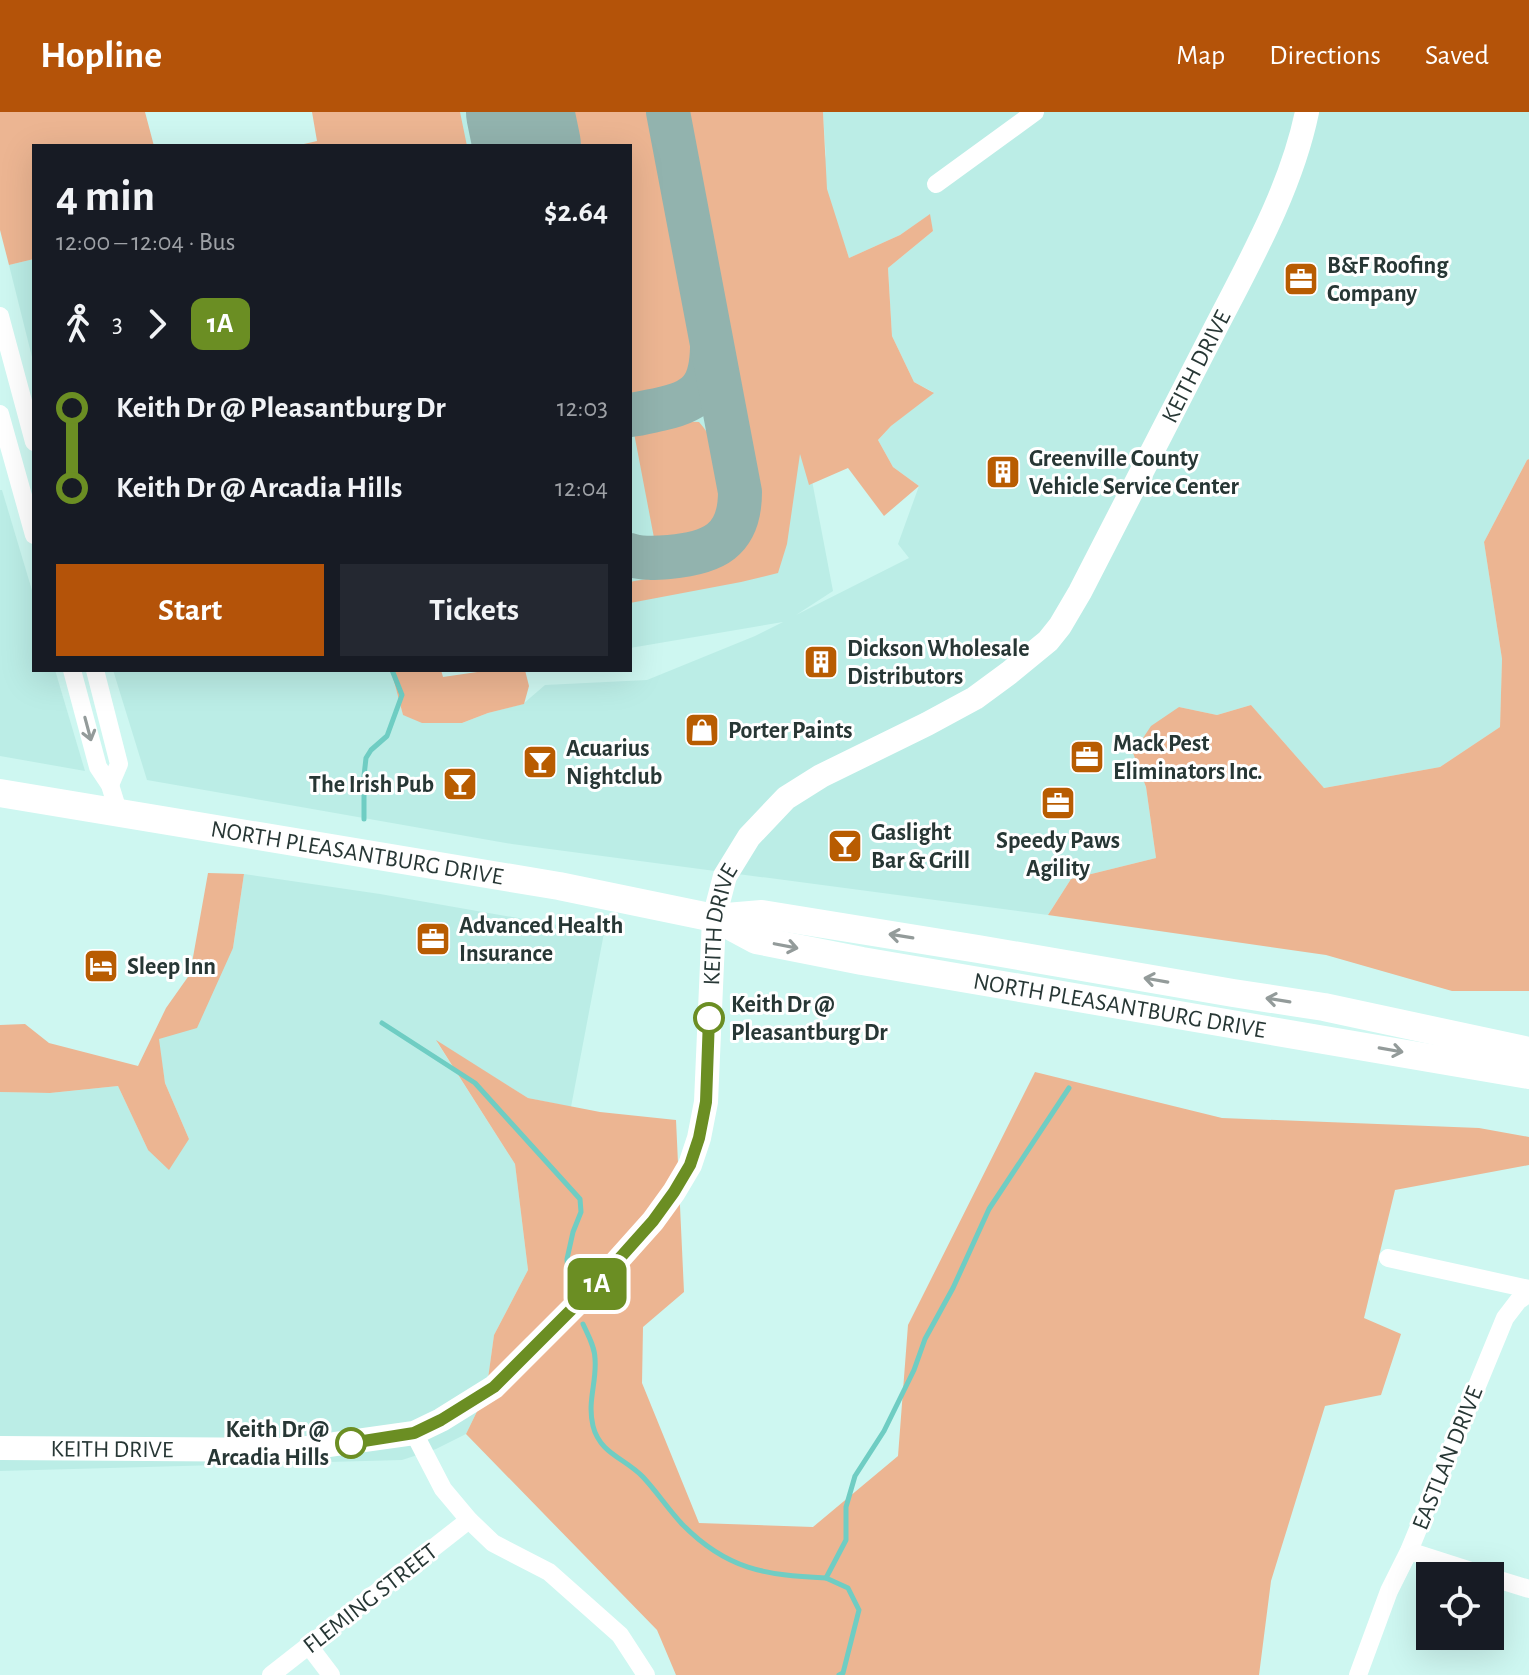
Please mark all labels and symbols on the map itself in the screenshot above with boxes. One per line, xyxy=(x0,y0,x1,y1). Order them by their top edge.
place label: B&F Roofing Company xyxy=(1327,254,1449,306)
office icon: B&F Roofing Company xyxy=(1282,260,1320,298)
street label: KEITH DRIVE xyxy=(1158,306,1236,427)
place label: Greenville County Vehicle Service Center xyxy=(1029,447,1240,499)
building icon: Greenville County Vehicle Service Center xyxy=(984,453,1022,491)
place label: Dickson Wholesale Distributors xyxy=(847,637,1030,689)
building icon: Dickson Wholesale Distributors xyxy=(802,643,840,681)
shop icon: Porter Paints xyxy=(683,711,721,749)
one-way arrow xyxy=(81,715,96,741)
place label: Porter Paints xyxy=(728,719,853,743)
place label: Mack Pest Eliminators Inc. xyxy=(1113,732,1263,784)
place label: Acuarius Nightclub xyxy=(566,737,662,789)
office icon: Mack Pest Eliminators Inc. xyxy=(1068,738,1106,776)
bar icon: Acuarius Nightclub xyxy=(521,743,559,781)
bar icon: The Irish Pub xyxy=(441,765,479,803)
place label: The Irish Pub xyxy=(309,773,434,797)
office icon: Speedy Paws Agility xyxy=(1039,784,1077,822)
street label: NORTH PLEASANTBURG DRIVE xyxy=(209,817,505,890)
place label: Gaslight Bar & Grill xyxy=(871,821,970,873)
bar icon: Gaslight Bar & Grill xyxy=(826,827,864,865)
place label: Speedy Paws Agility xyxy=(996,829,1120,881)
street label: KEITH DRIVE xyxy=(700,860,743,986)
place label: Advanced Health Insurance xyxy=(459,914,623,966)
office icon: Advanced Health Insurance xyxy=(414,920,452,958)
one-way arrow xyxy=(889,928,914,943)
one-way arrow xyxy=(773,939,798,954)
hotel icon: Sleep Inn xyxy=(82,947,120,985)
place label: Sleep Inn xyxy=(127,955,216,979)
street label: NORTH PLEASANTBURG DRIVE xyxy=(972,969,1268,1043)
one-way arrow xyxy=(1144,972,1169,987)
one-way arrow xyxy=(1266,992,1292,1007)
place label: Keith Dr @ Pleasantburg Dr xyxy=(731,993,888,1045)
marker: Keith Dr @ Pleasantburg Dr xyxy=(694,1003,724,1033)
one-way arrow xyxy=(1377,1044,1403,1059)
line badge: 1A xyxy=(561,1258,633,1310)
street label: EASTLAN DRIVE xyxy=(1408,1383,1488,1533)
place label: Keith Dr @ Arcadia Hills xyxy=(207,1418,329,1470)
marker: Keith Dr @ Arcadia Hills xyxy=(336,1428,366,1458)
street label: KEITH DRIVE xyxy=(50,1437,174,1462)
street label: FLEMING STREET xyxy=(299,1539,442,1658)

